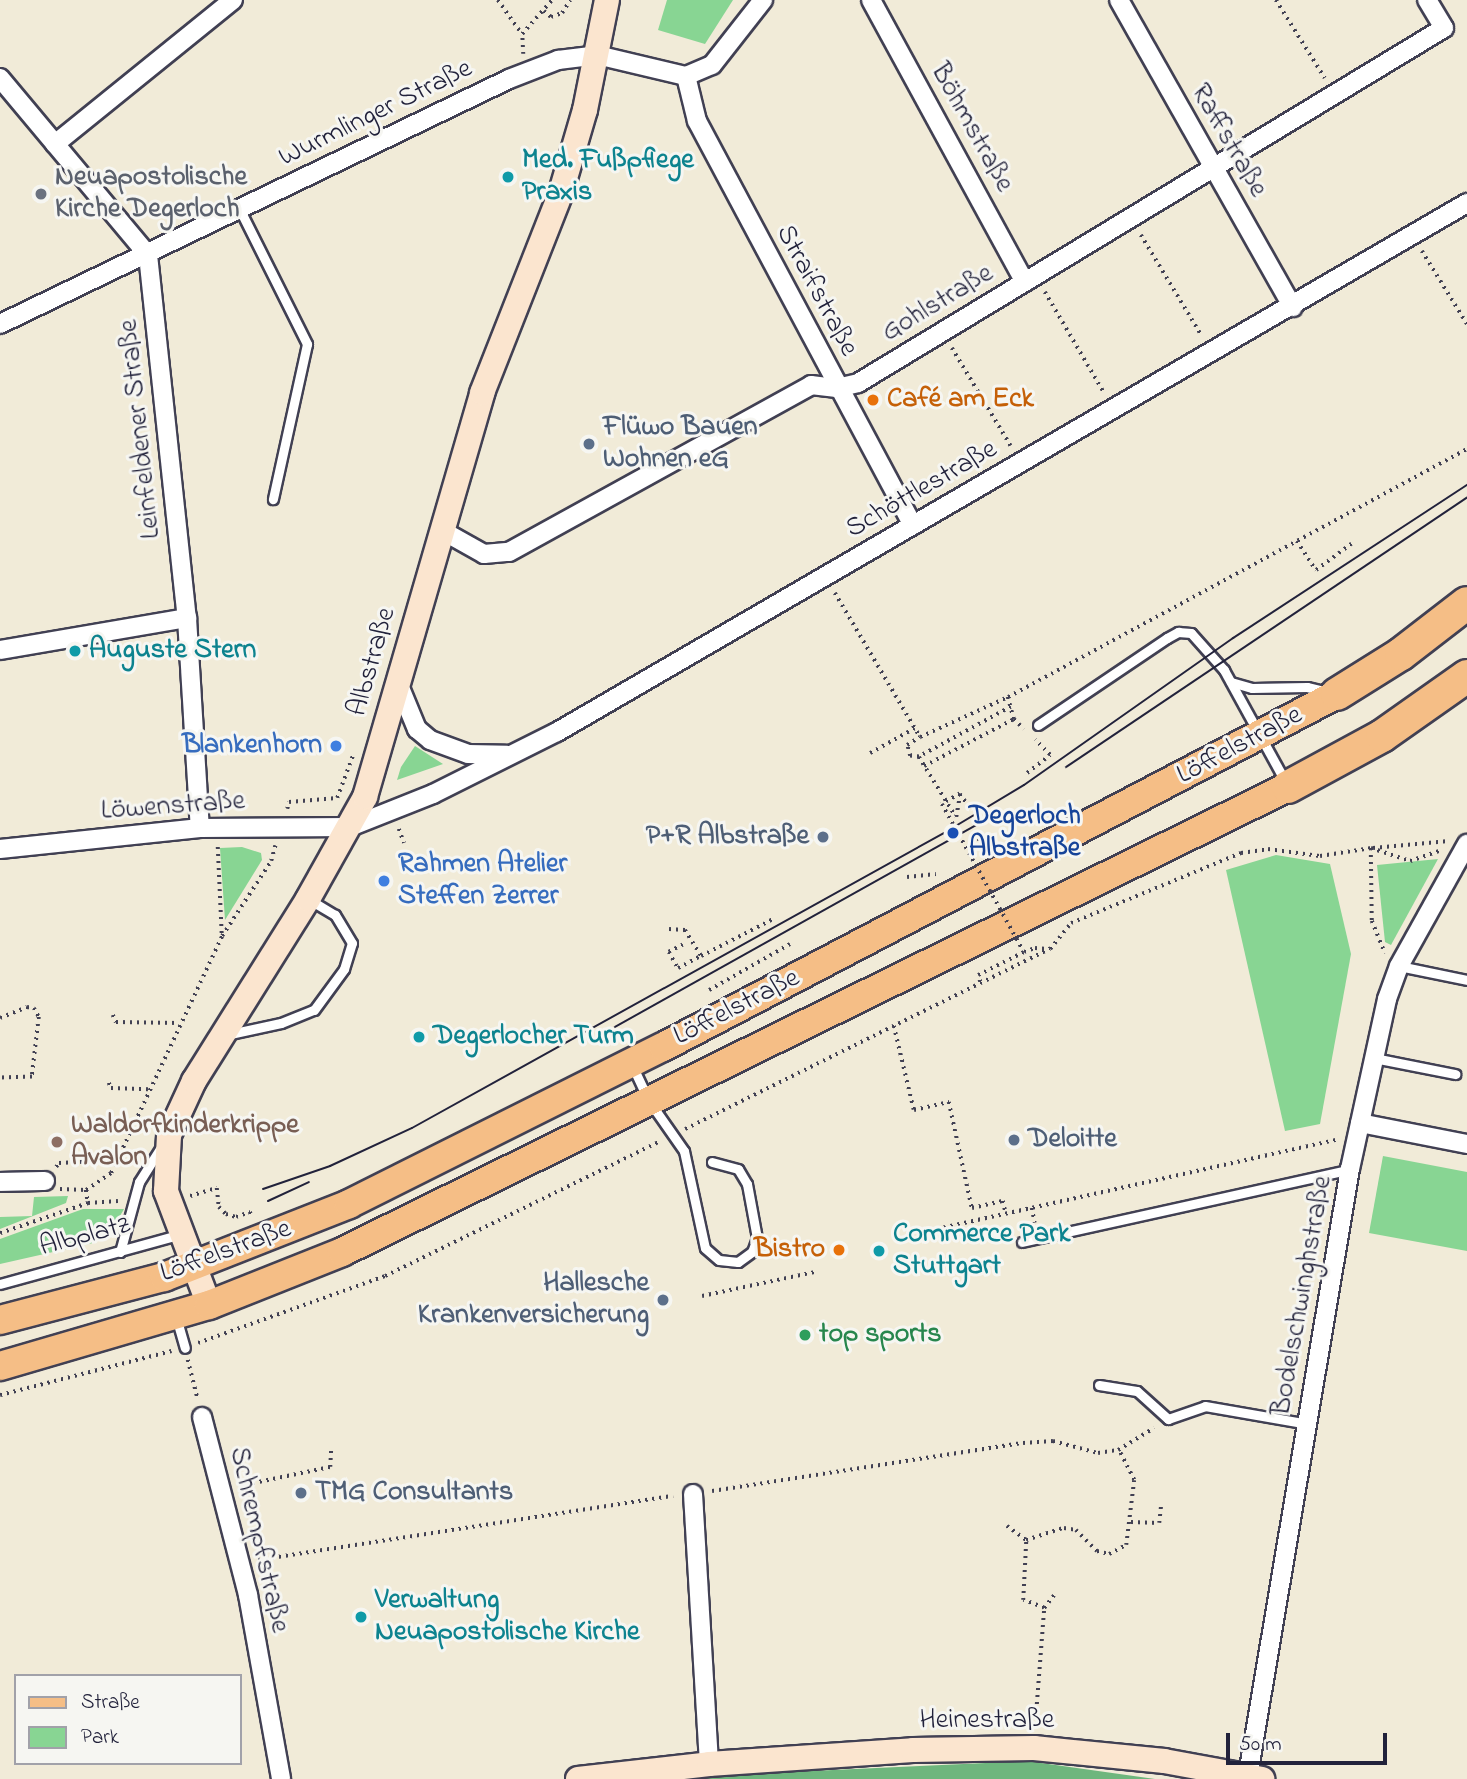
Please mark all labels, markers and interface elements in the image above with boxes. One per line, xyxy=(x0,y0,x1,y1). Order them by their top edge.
street label: Wurmlinger Straße xyxy=(274,53,478,175)
street label: Böhmstraße xyxy=(922,58,1020,198)
street label: Raffstraße xyxy=(1182,78,1274,204)
place label: Med. Fußpflege Praxis xyxy=(522,144,694,210)
place label: Neuapostolische Kirche Degerloch xyxy=(55,161,247,227)
marker: Med. Fußpflege Praxis xyxy=(500,169,516,185)
marker: Neuapostolische Kirche Degerloch xyxy=(33,186,49,202)
street label: Straifstraße xyxy=(767,220,865,362)
street label: Gohlstraße xyxy=(876,258,1000,350)
street label: Leinfeldener Straße xyxy=(113,318,169,540)
place label: Café am Eck xyxy=(887,383,1034,417)
marker: Café am Eck xyxy=(865,392,881,408)
place label: Flüwo Bauen Wohnen eG xyxy=(603,411,758,477)
street label: Schöttlestraße xyxy=(840,433,1004,547)
marker: Flüwo Bauen Wohnen eG xyxy=(581,436,597,452)
street label: Albstraße xyxy=(342,604,404,720)
place label: Auguste Stern xyxy=(89,634,256,668)
marker: Auguste Stern xyxy=(67,643,83,659)
street label: Löffelstraße xyxy=(1172,699,1308,793)
place label: Blankenhorn xyxy=(182,729,322,763)
marker: Blankenhorn xyxy=(328,738,344,754)
street label: Löwenstraße xyxy=(100,785,246,829)
place label: Degerloch Albstraße xyxy=(969,800,1081,866)
place label: P+R Albstraße xyxy=(646,820,809,854)
marker: Degerloch Albstraße xyxy=(943,823,963,843)
marker: P+R Albstraße xyxy=(815,829,831,845)
place label: Rahmen Atelier Steffen Zerrer xyxy=(398,848,567,914)
marker: Rahmen Atelier Steffen Zerrer xyxy=(376,873,392,889)
street label: Löffelstraße xyxy=(668,962,806,1054)
place label: Degerlocher Turm xyxy=(433,1020,634,1054)
marker: Degerlocher Turm xyxy=(411,1029,427,1045)
place label: Waldorfkinderkrippe Avalon xyxy=(71,1109,299,1175)
place label: Deloitte xyxy=(1028,1123,1117,1157)
marker: Deloitte xyxy=(1006,1132,1022,1148)
marker: Waldorfkinderkrippe Avalon xyxy=(49,1134,65,1150)
street label: Bodelschwinghstraße xyxy=(1265,1173,1341,1419)
street label: Albplatz xyxy=(36,1209,134,1265)
street label: Löffelstraße xyxy=(156,1213,296,1291)
place label: Commerce Park Stuttgart xyxy=(893,1218,1070,1284)
place label: Bistro xyxy=(754,1233,825,1267)
marker: Bistro xyxy=(831,1242,847,1258)
marker: Commerce Park Stuttgart xyxy=(871,1243,887,1259)
place label: Hallesche Krankenversicherung xyxy=(418,1267,649,1333)
marker: Hallesche Krankenversicherung xyxy=(655,1292,671,1308)
place label: top sports xyxy=(819,1318,942,1352)
marker: top sports xyxy=(797,1327,813,1343)
street label: Schrempfstraße xyxy=(220,1444,296,1636)
place label: TMG Consultants xyxy=(315,1476,513,1510)
marker: TMG Consultants xyxy=(293,1485,309,1501)
place label: Verwaltung Neuapostolische Kirche xyxy=(375,1584,640,1650)
marker: Verwaltung Neuapostolische Kirche xyxy=(353,1609,369,1625)
legend xyxy=(14,1674,242,1765)
text: Straße xyxy=(81,1688,140,1718)
street label: Heinestraße xyxy=(920,1704,1054,1738)
scale bar xyxy=(1229,1720,1390,1764)
text: Park xyxy=(81,1723,119,1753)
text: 50 m xyxy=(1239,1730,1282,1760)

